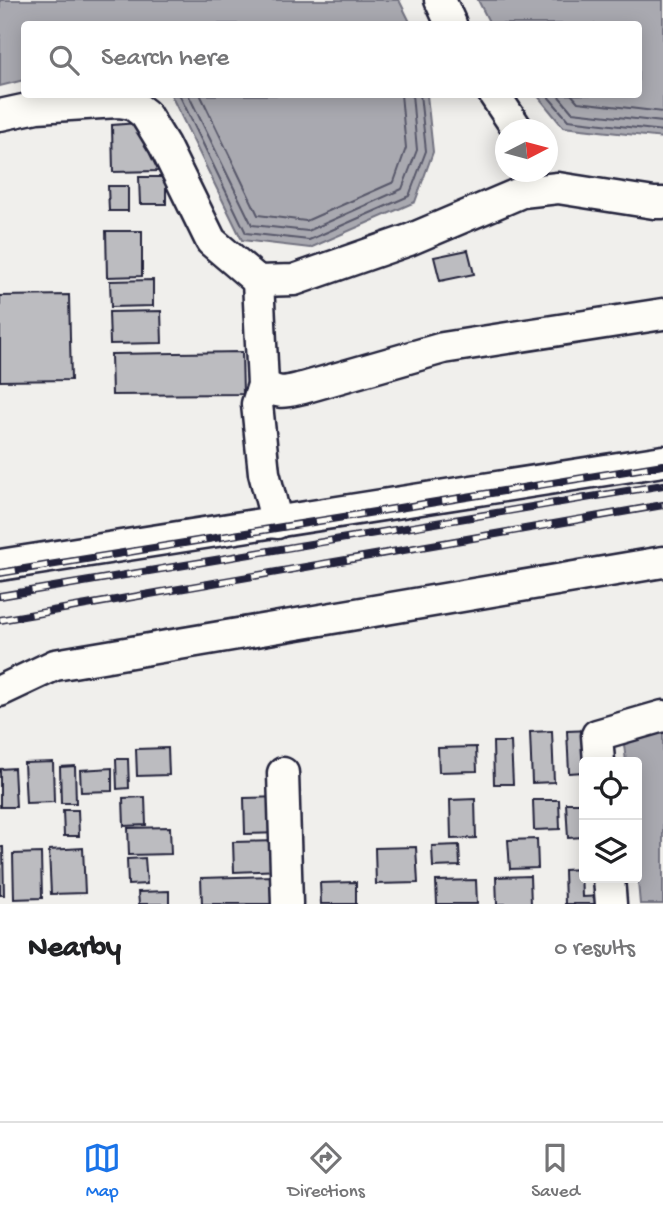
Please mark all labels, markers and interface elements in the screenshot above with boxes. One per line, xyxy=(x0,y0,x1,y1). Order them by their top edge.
search box xyxy=(21,21,642,98)
icon: search xyxy=(45,41,83,79)
text: Search here xyxy=(101,44,229,75)
north arrow xyxy=(495,119,558,182)
map controls xyxy=(579,757,642,883)
button: locate xyxy=(579,757,642,820)
button: layers xyxy=(579,820,642,883)
text: Nearby xyxy=(28,932,121,967)
text: 0 results xyxy=(554,936,635,963)
tab: Map xyxy=(83,1139,121,1204)
tab: Directions xyxy=(288,1139,365,1204)
tab: Saved xyxy=(531,1139,580,1204)

